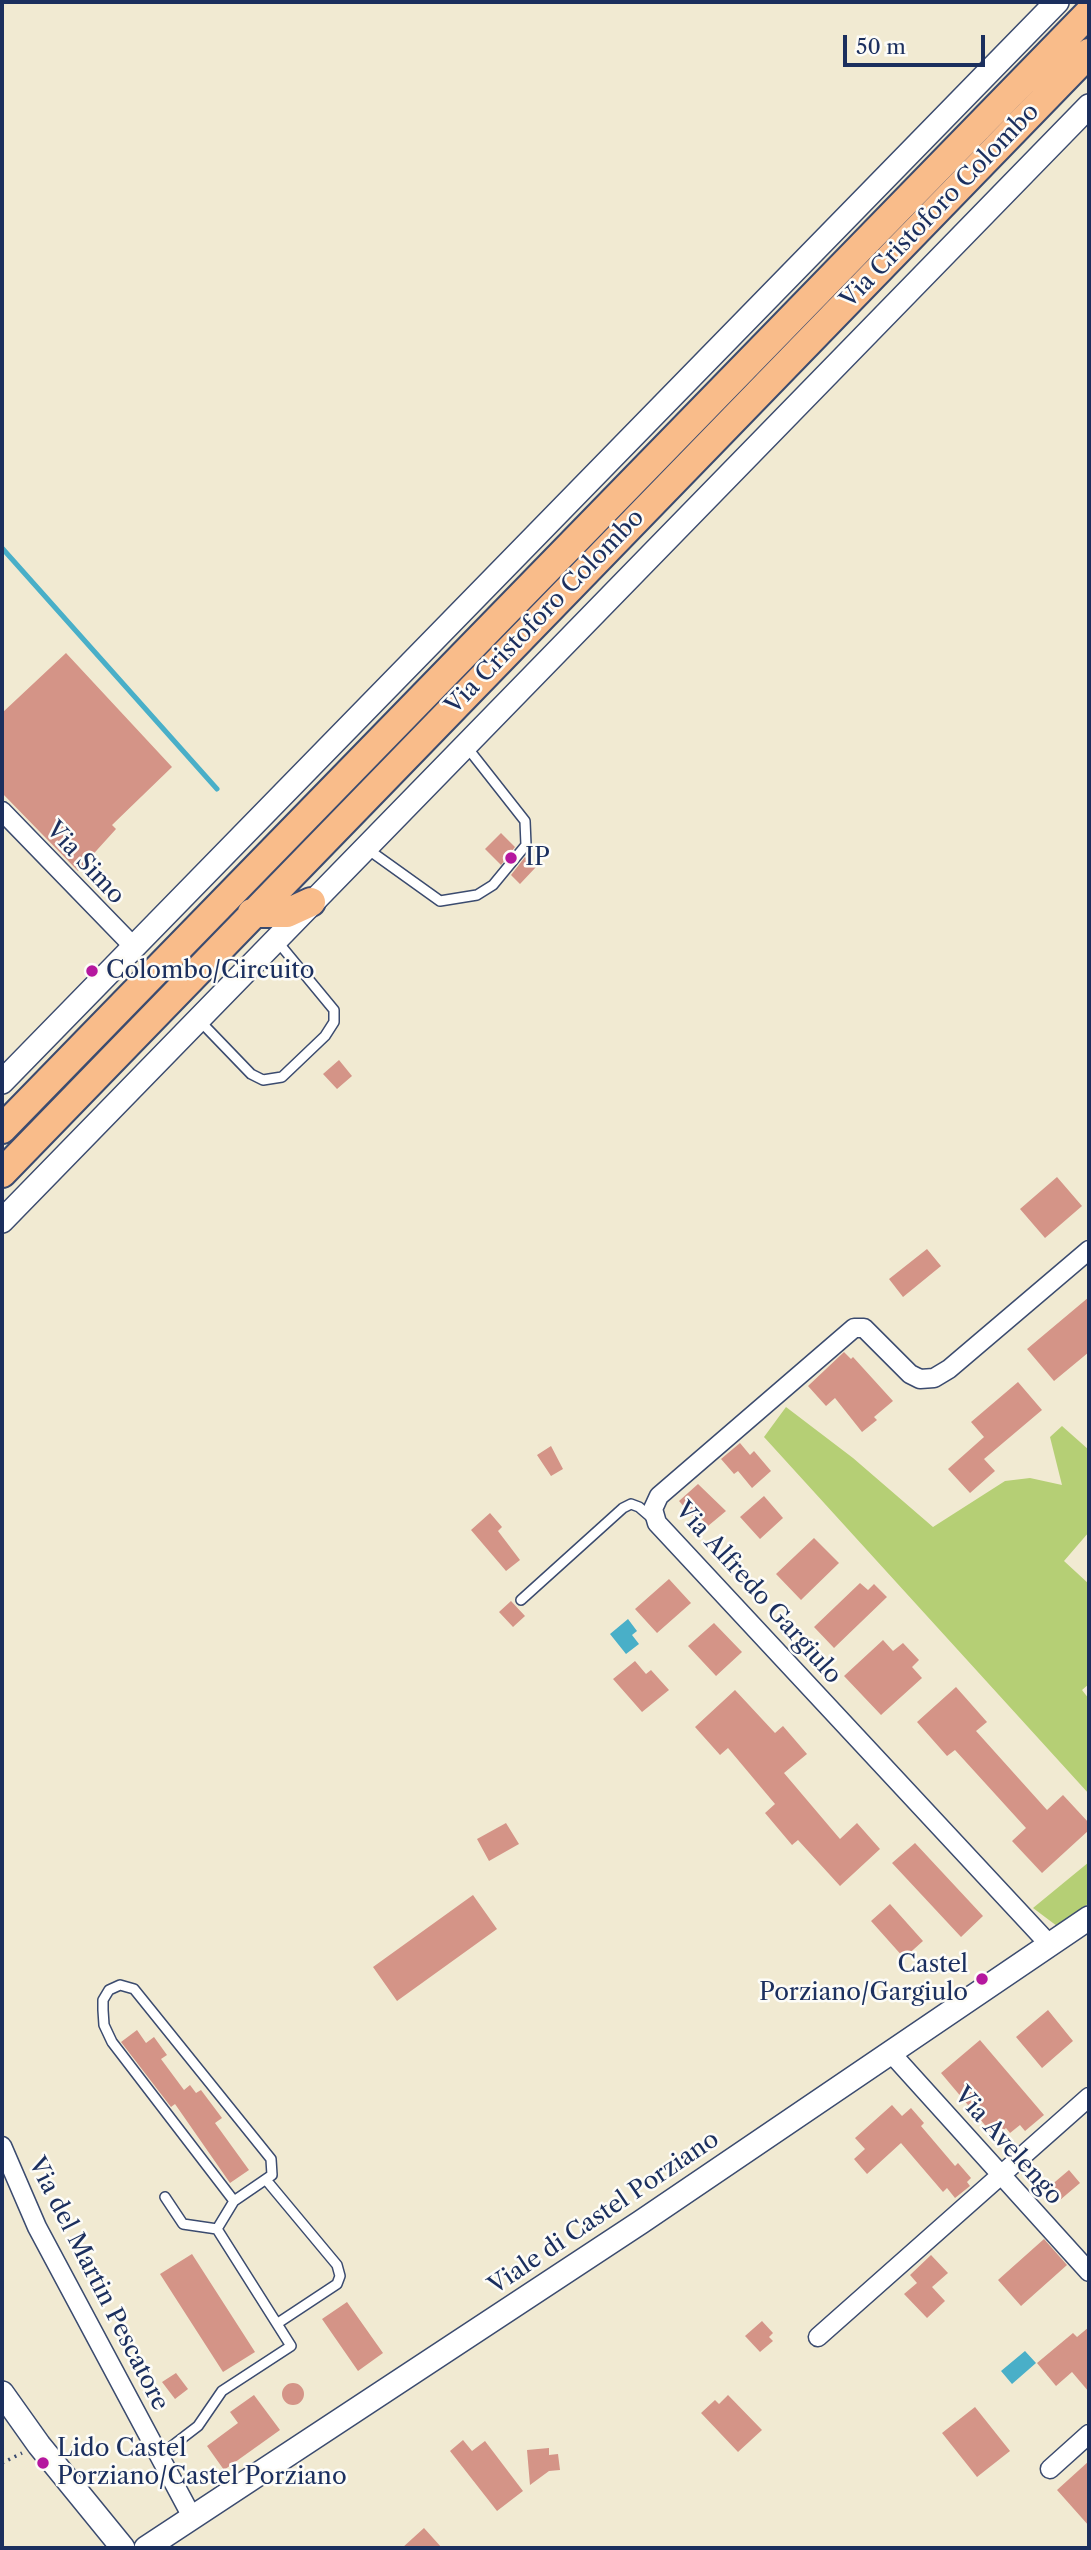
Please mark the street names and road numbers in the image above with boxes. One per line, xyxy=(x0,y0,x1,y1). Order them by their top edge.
street label: Via Cristoforo Colombo xyxy=(835,98,1045,314)
street label: Via Cristoforo Colombo xyxy=(440,504,650,720)
street label: Via Simo xyxy=(40,816,130,910)
street label: Via Alfredo Gargiulo xyxy=(669,1496,847,1690)
street label: Via Avelengo xyxy=(948,2081,1068,2211)
street label: Viale di Castel Porziano xyxy=(483,2125,725,2301)
street label: Via del Martin Pescatore xyxy=(22,2153,174,2415)

